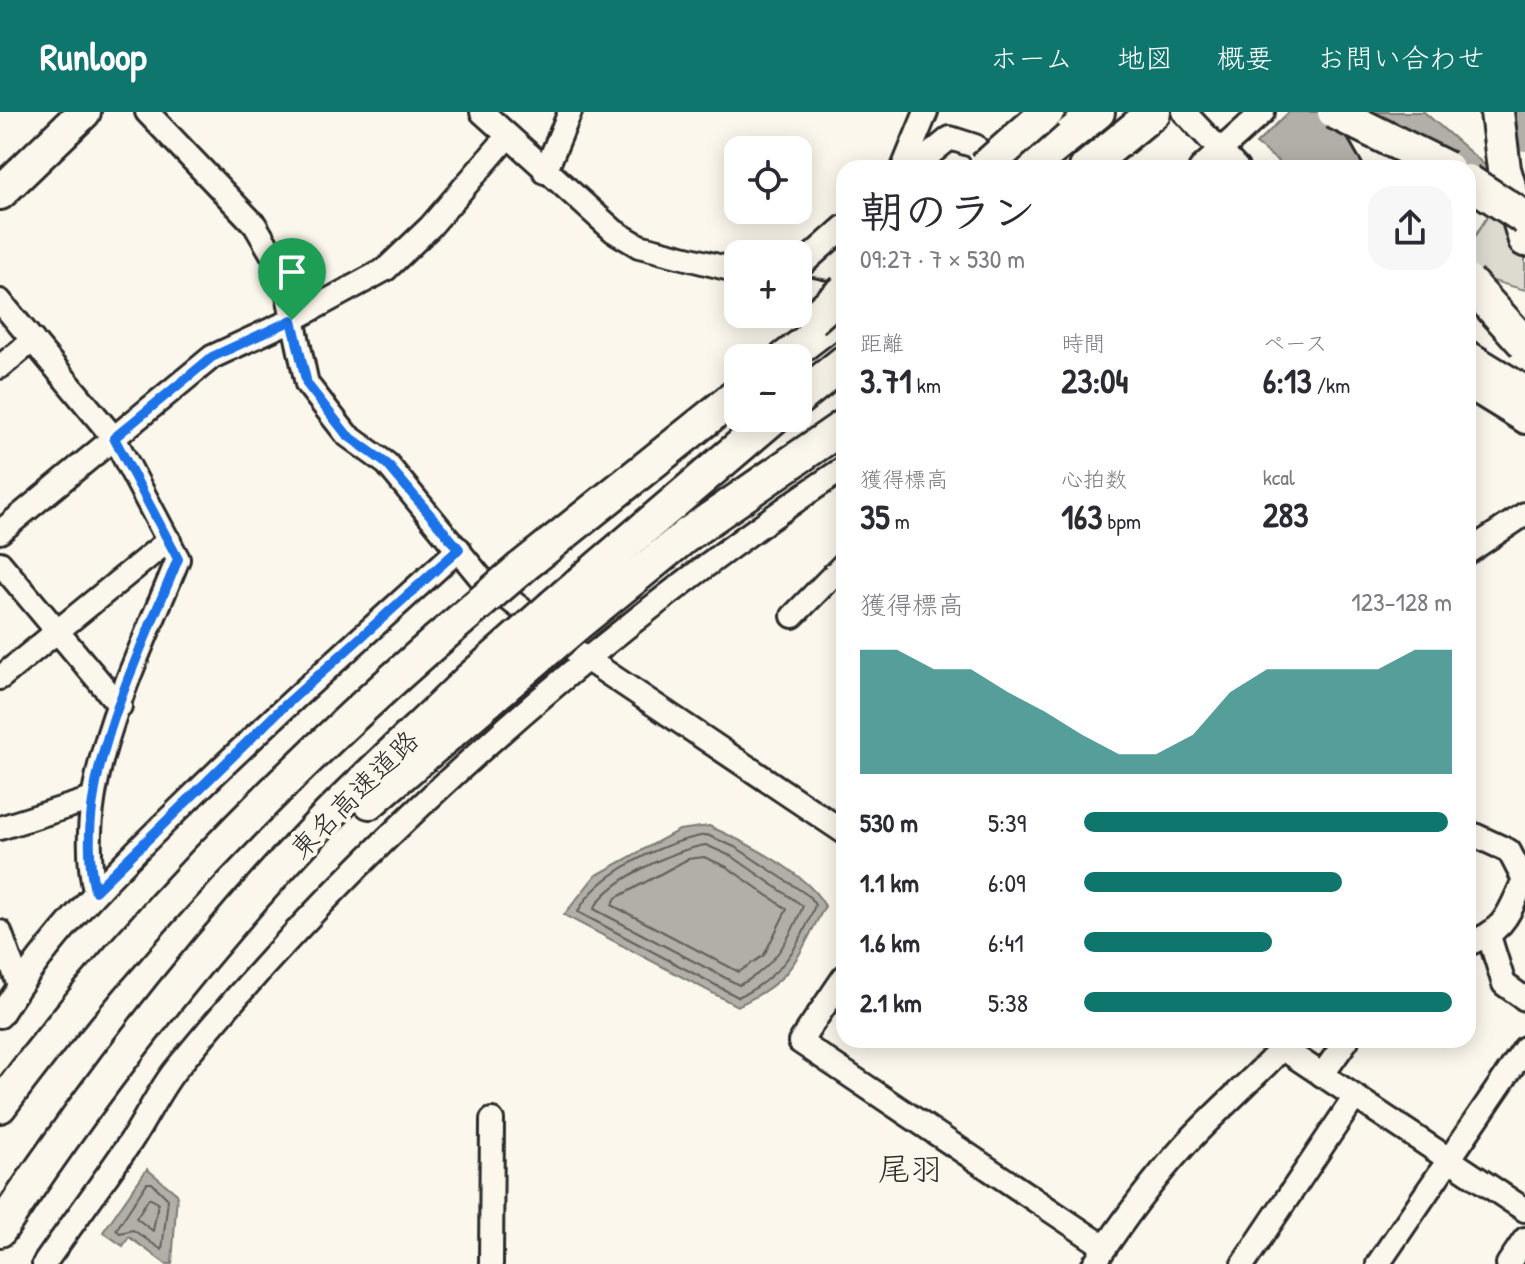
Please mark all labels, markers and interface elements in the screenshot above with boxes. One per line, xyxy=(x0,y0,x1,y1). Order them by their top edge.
text: Runloop xyxy=(40,30,147,82)
text: ホーム xyxy=(990,39,1073,77)
text: 地図 xyxy=(1117,39,1173,77)
text: 概要 xyxy=(1217,39,1273,77)
text: お問い合わせ xyxy=(1317,39,1485,77)
map controls xyxy=(724,136,812,432)
button: locate xyxy=(724,136,812,224)
text: 朝のラン xyxy=(860,181,1036,241)
button: share xyxy=(1368,186,1452,270)
pin xyxy=(258,238,326,320)
button: + xyxy=(724,240,812,328)
text: 09:27 · 7 × 530 m xyxy=(860,241,1025,276)
icon: arrive xyxy=(270,250,314,294)
text: 距離 xyxy=(860,328,904,358)
text: 時間 xyxy=(1061,328,1105,358)
text: ペース xyxy=(1263,328,1327,358)
button: − xyxy=(724,344,812,432)
text: 3.71 xyxy=(860,358,912,404)
text: 23:04 xyxy=(1061,358,1128,404)
text: 6:13 xyxy=(1263,358,1312,404)
text: km xyxy=(912,370,941,400)
text: /km xyxy=(1312,370,1350,400)
text: kcal xyxy=(1263,462,1295,492)
text: 獲得標高 xyxy=(860,464,948,494)
text: 心拍数 xyxy=(1061,464,1127,494)
text: 283 xyxy=(1263,492,1309,538)
text: 35 xyxy=(860,494,890,540)
text: 163 xyxy=(1061,494,1102,540)
text: m xyxy=(890,506,910,536)
text: bpm xyxy=(1102,506,1141,536)
text: 123–128 m xyxy=(1351,584,1452,619)
text: 獲得標高 xyxy=(860,587,964,622)
street label: 東名高速道路 xyxy=(281,721,427,867)
text: 530 m xyxy=(860,805,918,840)
text: 5:39 xyxy=(988,805,1026,840)
text: 1.1 km xyxy=(860,865,919,900)
text: 6:09 xyxy=(988,865,1026,900)
text: 1.6 km xyxy=(860,925,920,960)
text: 6:41 xyxy=(988,925,1024,960)
text: 2.1 km xyxy=(860,985,922,1020)
text: 5:38 xyxy=(988,985,1028,1020)
district label: 尾羽 xyxy=(878,1147,942,1190)

